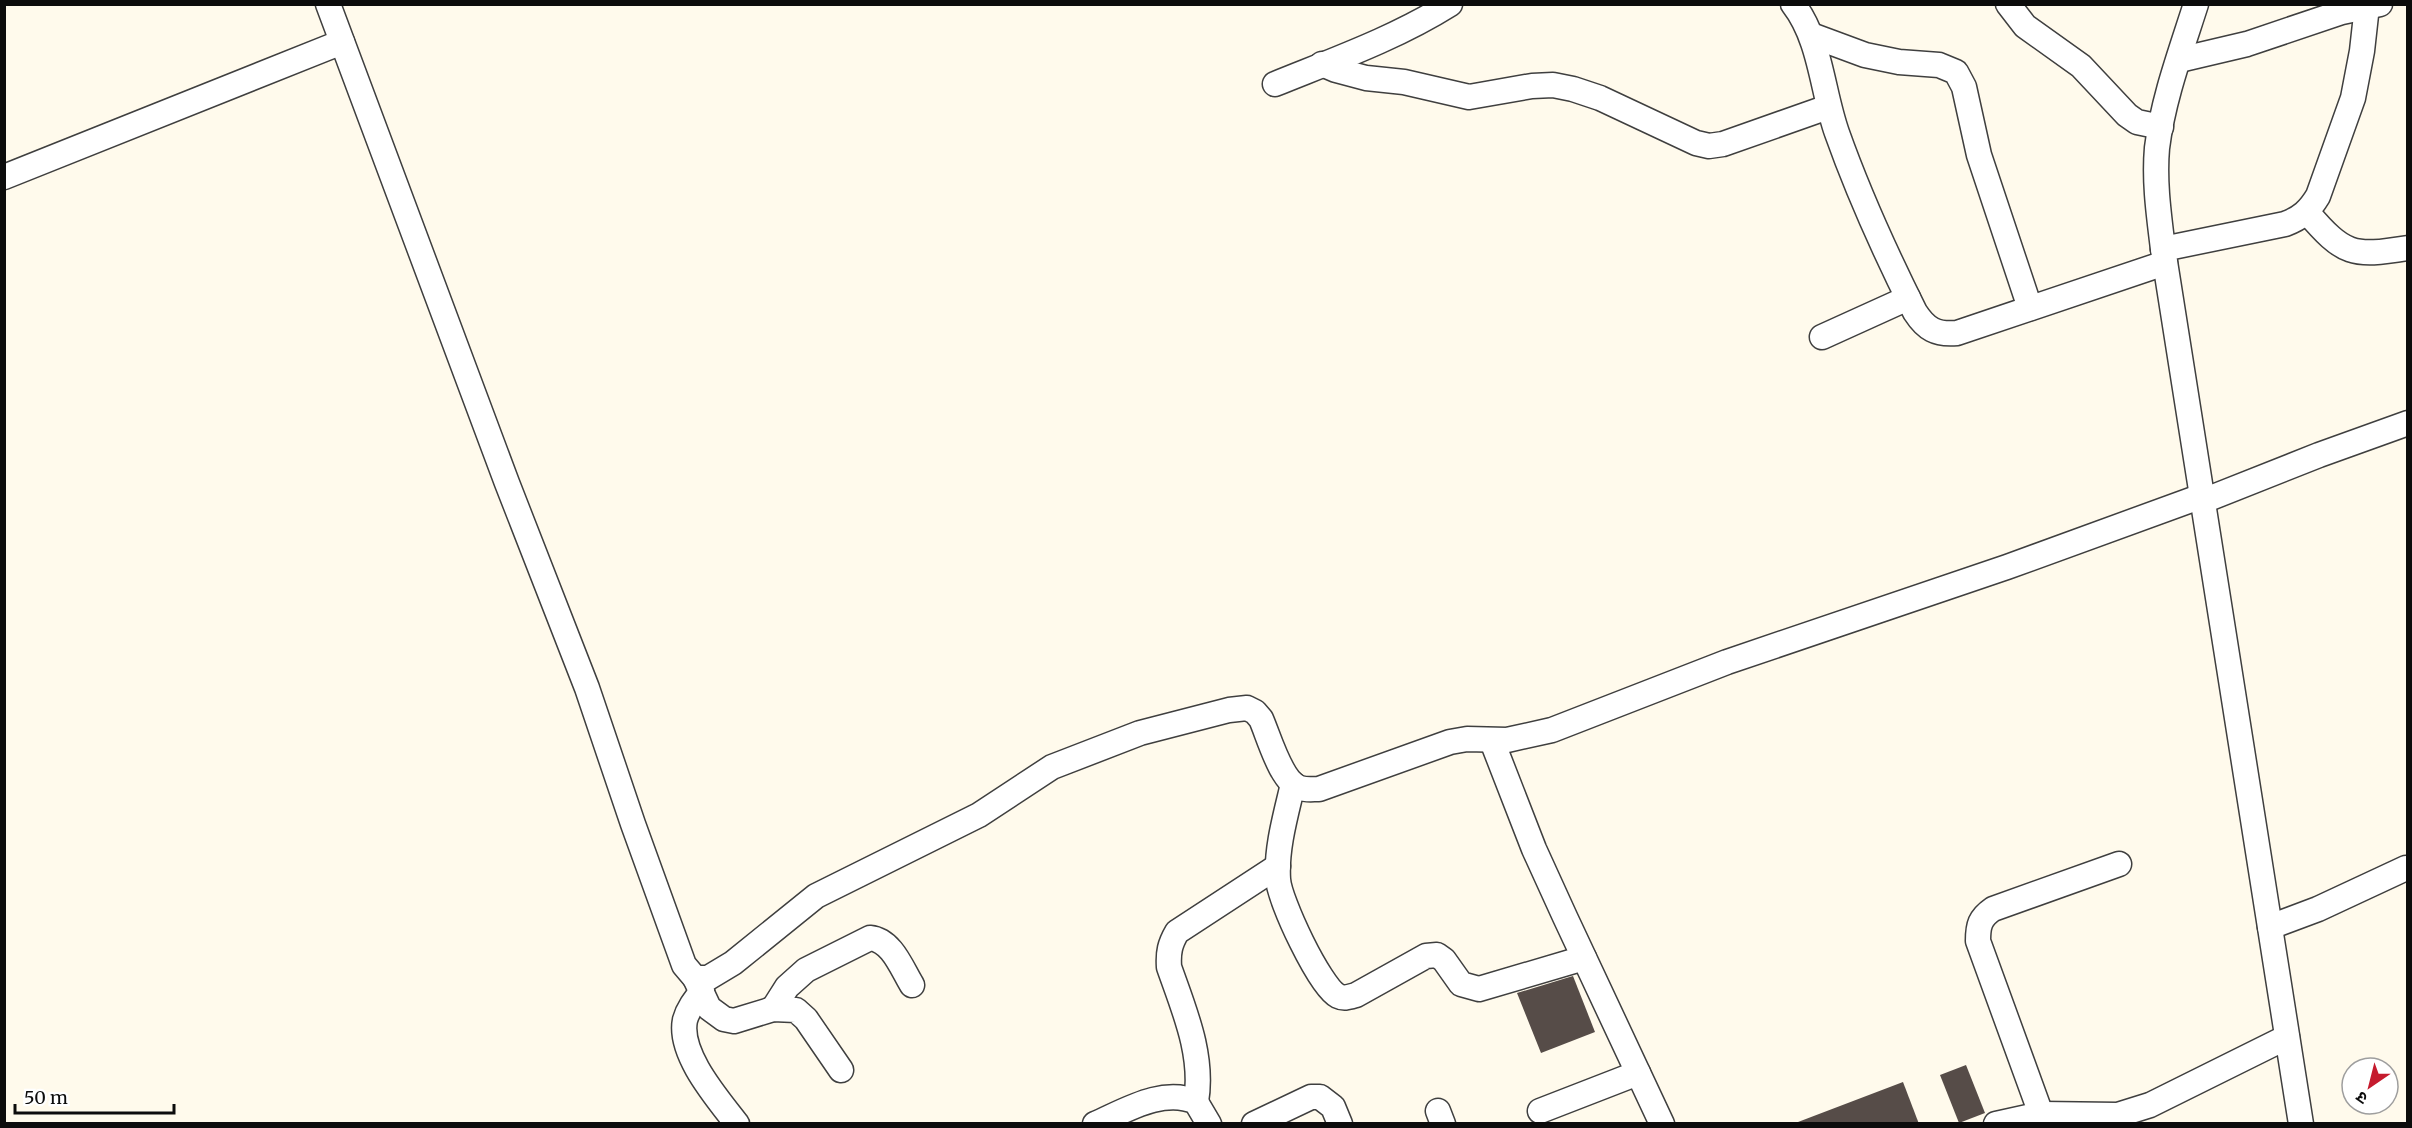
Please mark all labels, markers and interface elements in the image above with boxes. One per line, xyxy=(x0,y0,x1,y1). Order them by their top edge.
north arrow xyxy=(2340,1056,2400,1116)
scale bar xyxy=(15,1077,174,1115)
text: 50 m xyxy=(24,1086,68,1109)
text: उ xyxy=(2351,1087,2371,1109)

